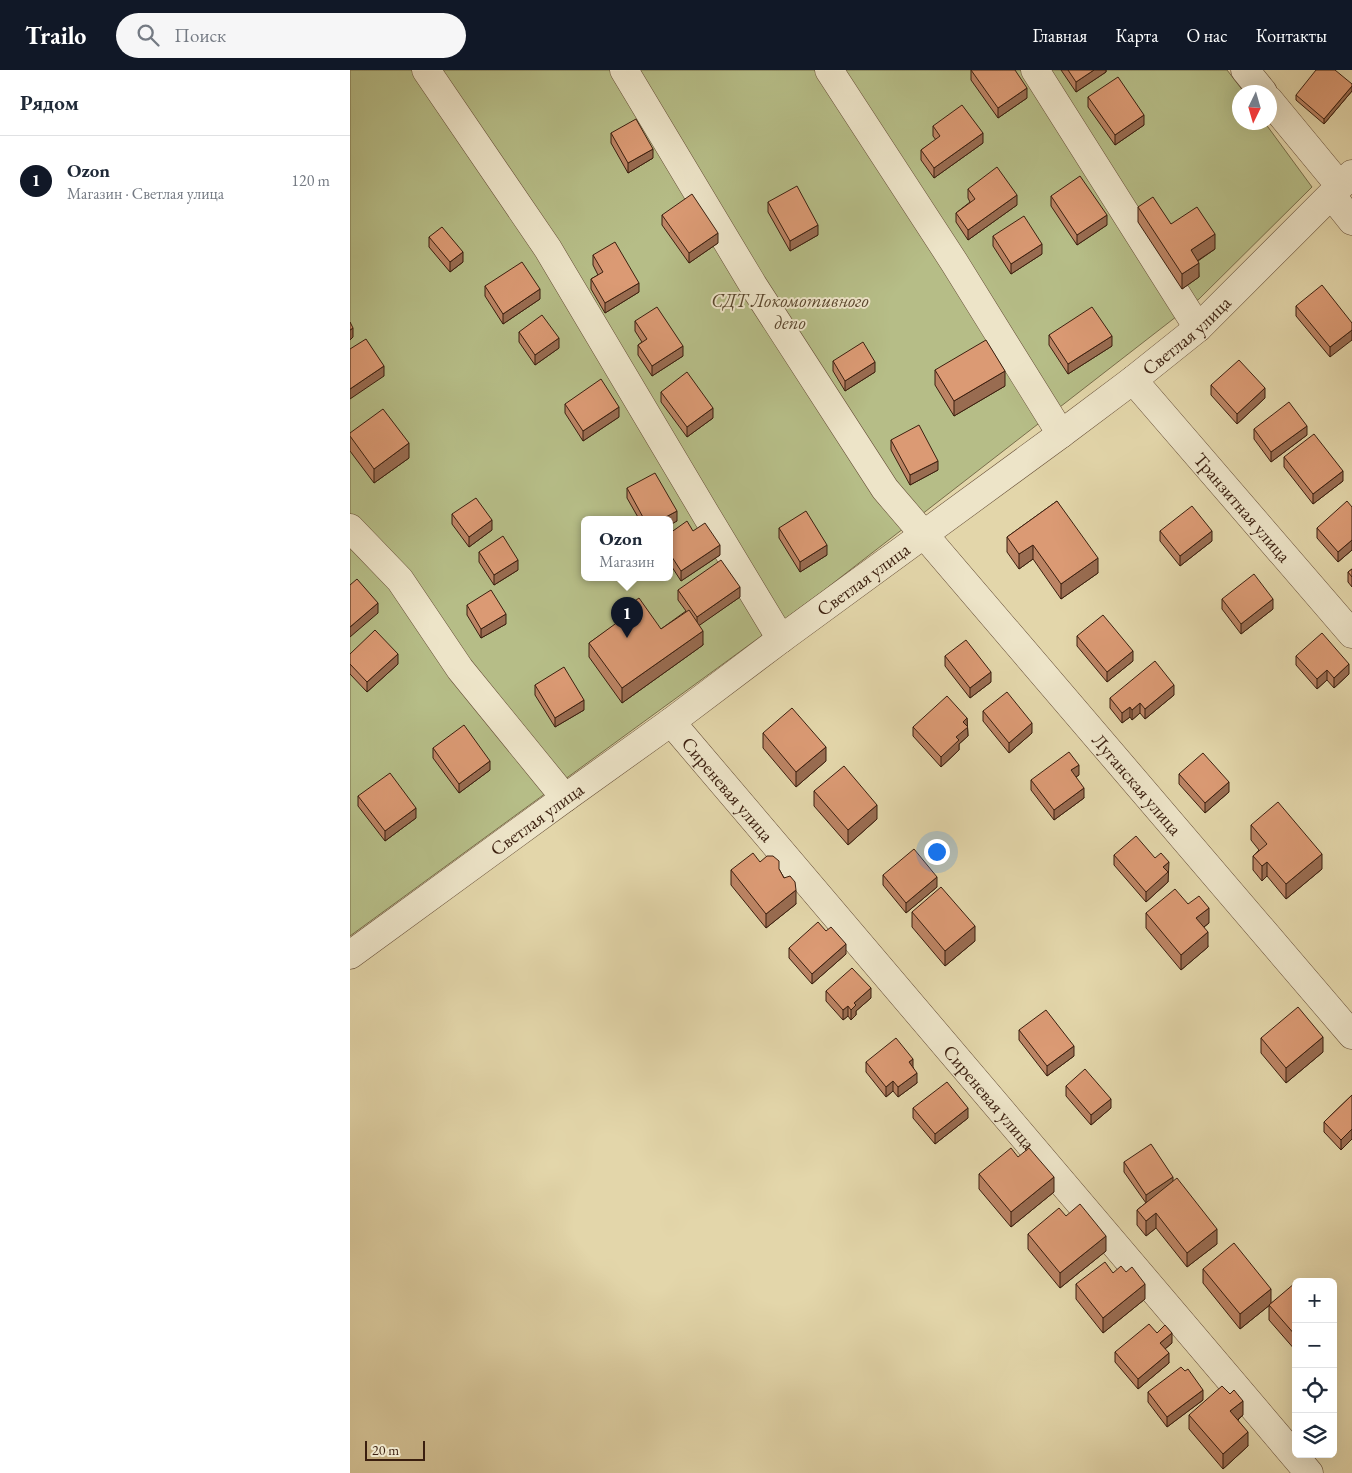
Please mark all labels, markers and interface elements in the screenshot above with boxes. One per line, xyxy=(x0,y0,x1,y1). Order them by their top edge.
search box xyxy=(116,13,466,58)
text: Trailo xyxy=(25,20,86,51)
icon: search xyxy=(134,21,162,49)
text: Поиск xyxy=(174,23,226,48)
text: Главная xyxy=(1033,24,1087,47)
text: Карта xyxy=(1115,24,1158,47)
text: О нас xyxy=(1186,24,1228,47)
text: Контакты xyxy=(1256,24,1327,47)
north arrow xyxy=(1232,85,1277,130)
text: Рядом xyxy=(20,89,79,116)
text: Ozon xyxy=(67,158,110,183)
text: 1 xyxy=(32,170,40,191)
text: 120 m xyxy=(291,170,330,191)
text: Магазин · Светлая улица xyxy=(67,183,224,204)
park label: СДТ Локомотивного депо xyxy=(711,288,869,335)
street label: Светлая улица xyxy=(1137,290,1237,381)
street label: Транзитная улица xyxy=(1188,447,1297,568)
popup xyxy=(581,516,673,581)
text: Ozon xyxy=(599,526,642,551)
street label: Светлая улица xyxy=(812,537,915,622)
text: Магазин xyxy=(599,551,655,572)
pin: 1 xyxy=(611,597,643,638)
street label: Луганская улица xyxy=(1086,728,1188,841)
street label: Сиреневая улица xyxy=(676,732,780,848)
street label: Светлая улица xyxy=(485,777,589,862)
your location xyxy=(924,839,950,865)
street label: Сиреневая улица xyxy=(937,1039,1041,1155)
map controls xyxy=(1292,1278,1337,1458)
button: + xyxy=(1292,1278,1337,1323)
button: − xyxy=(1292,1323,1337,1368)
button: locate xyxy=(1292,1368,1337,1413)
button: layers xyxy=(1292,1413,1337,1458)
scale bar xyxy=(365,1438,425,1461)
text: 20 m xyxy=(372,1441,399,1459)

